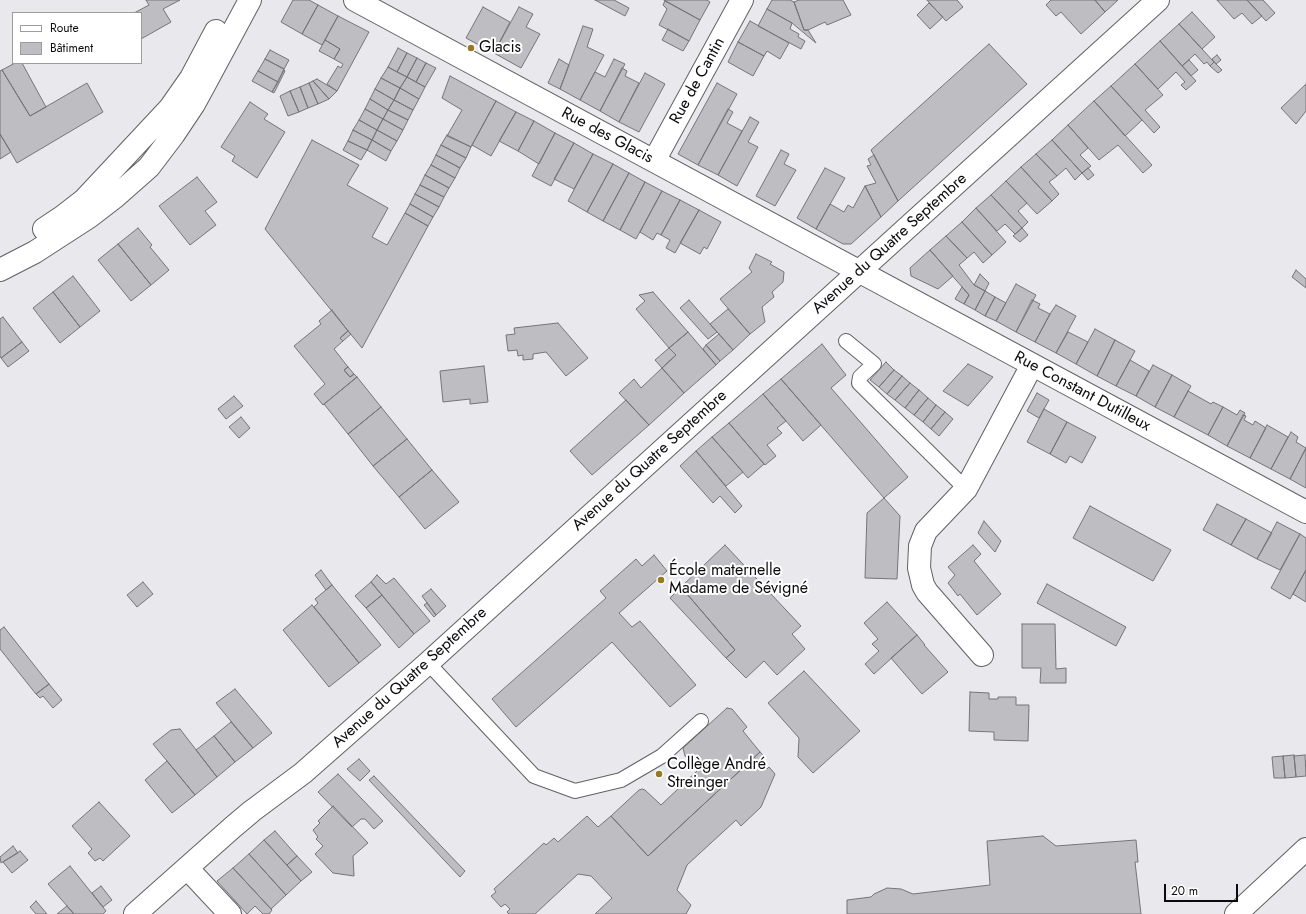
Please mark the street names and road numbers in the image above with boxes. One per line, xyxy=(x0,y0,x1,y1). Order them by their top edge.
street label: Rue de Cantin xyxy=(666,34,730,128)
street label: Rue des Glacis xyxy=(558,104,656,168)
street label: Avenue du Quatre Septembre xyxy=(809,170,971,318)
street label: Rue Constant Dutilleux xyxy=(1011,348,1153,436)
street label: Avenue du Quatre Septembre xyxy=(569,387,731,535)
street label: Avenue du Quatre Septembre xyxy=(329,604,491,752)

